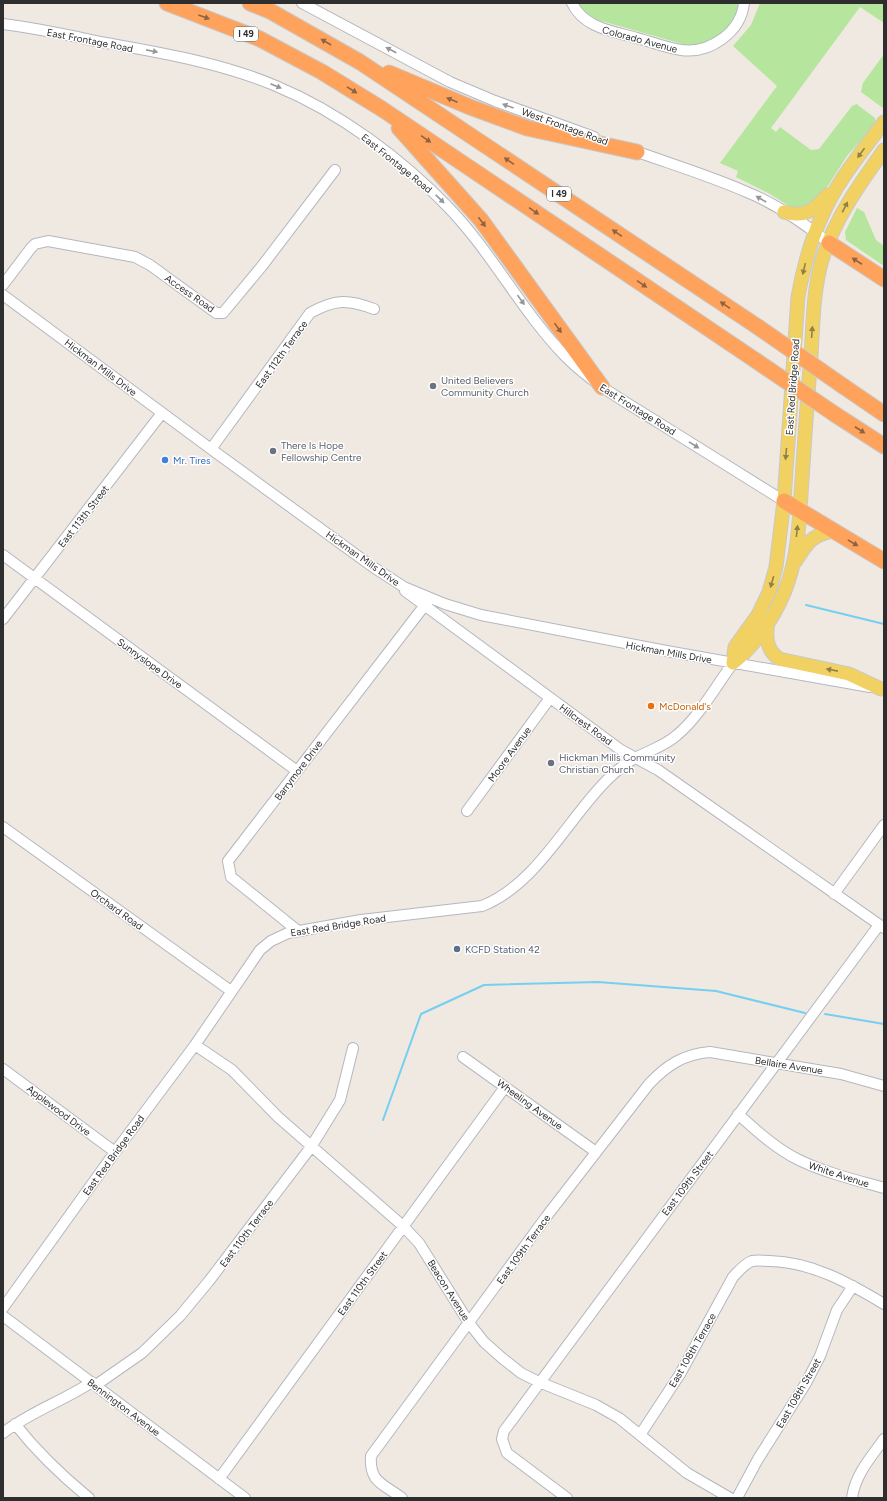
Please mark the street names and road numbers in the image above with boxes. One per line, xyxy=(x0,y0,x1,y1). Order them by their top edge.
street label: Colorado Avenue xyxy=(601,23,679,56)
street label: East Frontage Road xyxy=(46,26,134,55)
road number: I 49 xyxy=(234,27,258,41)
street label: West Frontage Road xyxy=(520,105,610,148)
street label: East Frontage Road xyxy=(359,131,435,196)
road number: I 49 xyxy=(547,187,571,201)
street label: Access Road xyxy=(162,272,217,315)
street label: East 112th Terrace xyxy=(252,317,311,391)
street label: Hickman Mills Drive xyxy=(62,336,140,399)
street label: East Red Bridge Road xyxy=(783,338,802,436)
street label: East Frontage Road xyxy=(597,381,678,438)
street label: East 113th Street xyxy=(55,482,112,550)
street label: Hickman Mills Drive xyxy=(323,528,403,589)
street label: Sunnyslope Drive xyxy=(114,635,185,692)
street label: Hickman Mills Drive xyxy=(625,639,714,667)
street label: Hillcrest Road xyxy=(557,701,615,748)
street label: Moore Avenue xyxy=(485,724,534,784)
street label: Barrymore Drive xyxy=(272,737,326,803)
street label: Orchard Road xyxy=(88,886,146,933)
street label: East Red Bridge Road xyxy=(289,912,387,939)
street label: Bellaire Avenue xyxy=(754,1054,824,1077)
street label: Wheeling Avenue xyxy=(494,1076,566,1133)
street label: Applewood Drive xyxy=(24,1082,94,1139)
street label: East Red Bridge Road xyxy=(80,1112,147,1198)
street label: East 109th Street xyxy=(659,1148,716,1218)
street label: White Avenue xyxy=(807,1159,871,1191)
street label: East 110th Terrace xyxy=(217,1196,276,1270)
street label: East 109th Terrace xyxy=(494,1211,553,1287)
street label: East 110th Street xyxy=(335,1248,390,1318)
street label: Beacon Avenue xyxy=(425,1257,473,1324)
street label: East 108th Terrace xyxy=(666,1310,719,1390)
street label: East 108th Street xyxy=(773,1356,824,1430)
street label: Bennington Avenue xyxy=(85,1376,163,1439)

